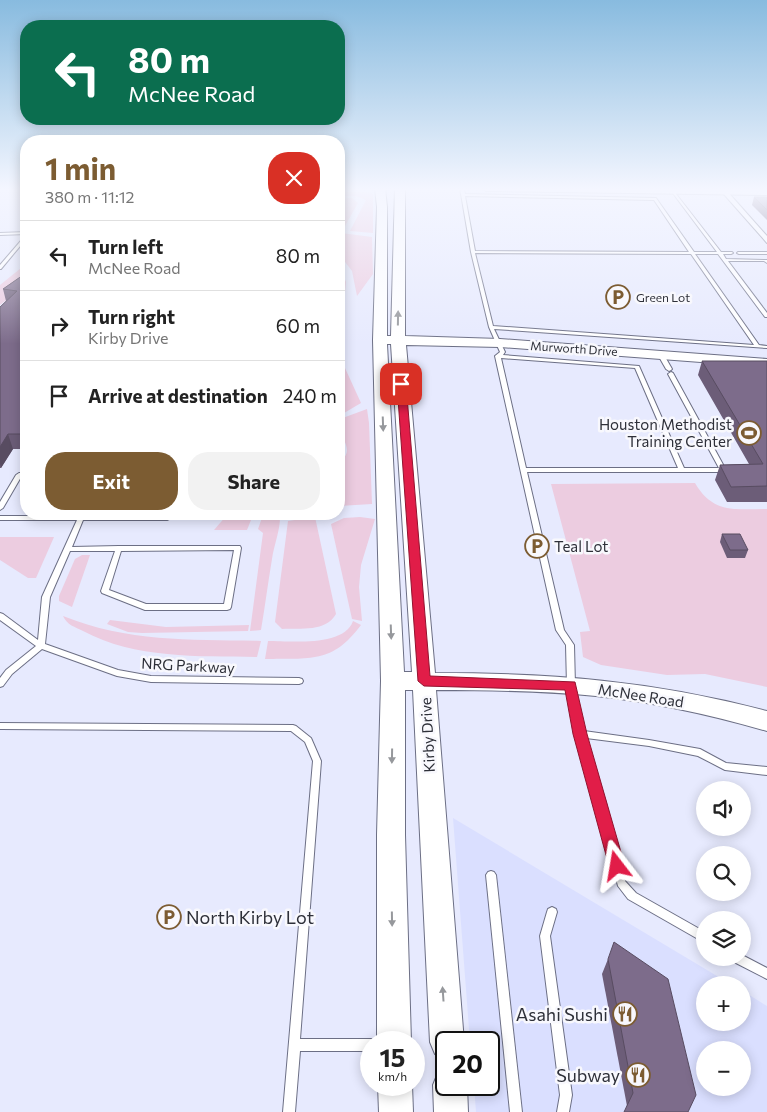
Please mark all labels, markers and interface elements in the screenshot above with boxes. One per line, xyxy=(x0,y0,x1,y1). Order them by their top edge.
text: 80 m xyxy=(128,37,210,80)
icon: left xyxy=(45,40,110,105)
text: McNee Road xyxy=(128,80,255,107)
text: 1 min xyxy=(45,149,116,186)
button: close xyxy=(268,152,320,204)
text: 380 m · 11:12 xyxy=(45,187,134,206)
text: Turn left xyxy=(88,235,163,258)
icon: left xyxy=(45,242,73,270)
text: 80 m xyxy=(276,244,320,267)
text: McNee Road xyxy=(88,258,181,277)
parking icon: Green Lot xyxy=(605,284,631,310)
place label: Green Lot xyxy=(636,290,690,304)
text: Turn right xyxy=(88,305,175,328)
one-way arrow xyxy=(394,310,402,326)
icon: right xyxy=(45,312,73,340)
text: 60 m xyxy=(276,314,320,337)
text: Kirby Drive xyxy=(88,328,169,347)
street label: Murworth Drive xyxy=(530,338,618,358)
pin xyxy=(380,363,422,405)
icon: arrive xyxy=(387,370,415,398)
icon: arrive xyxy=(45,382,73,410)
text: Arrive at destination xyxy=(88,384,268,407)
text: 240 m xyxy=(283,384,337,407)
place label: Houston Methodist Training Center xyxy=(599,415,732,450)
one-way arrow xyxy=(379,416,387,432)
sports icon: Houston Methodist Training Center xyxy=(736,420,762,446)
button: Exit xyxy=(45,452,178,510)
button: Share xyxy=(188,452,320,510)
parking icon: Teal Lot xyxy=(524,533,550,559)
place label: Teal Lot xyxy=(554,537,609,555)
one-way arrow xyxy=(387,625,395,641)
street label: NRG Parkway xyxy=(141,654,235,676)
street label: McNee Road xyxy=(597,679,685,711)
street label: Kirby Drive xyxy=(416,697,438,773)
one-way arrow xyxy=(388,749,396,765)
map controls xyxy=(696,781,751,1096)
button: sound xyxy=(696,781,751,836)
position arrow xyxy=(590,839,642,891)
button: search xyxy=(696,846,751,901)
parking icon: North Kirby Lot xyxy=(156,904,182,930)
place label: North Kirby Lot xyxy=(186,906,314,928)
one-way arrow xyxy=(389,911,397,927)
button: layers xyxy=(696,911,751,966)
button: + xyxy=(696,976,751,1031)
one-way arrow xyxy=(439,986,447,1002)
restaurant icon: Asahi Sushi xyxy=(612,1001,638,1027)
place label: Asahi Sushi xyxy=(516,1003,608,1025)
speed limit sign: 20 xyxy=(435,1031,500,1096)
button: − xyxy=(696,1041,751,1096)
text: 15 xyxy=(380,1042,405,1072)
restaurant icon: Subway xyxy=(625,1062,651,1088)
place label: Subway xyxy=(556,1064,620,1086)
text: km/h xyxy=(378,1069,407,1083)

